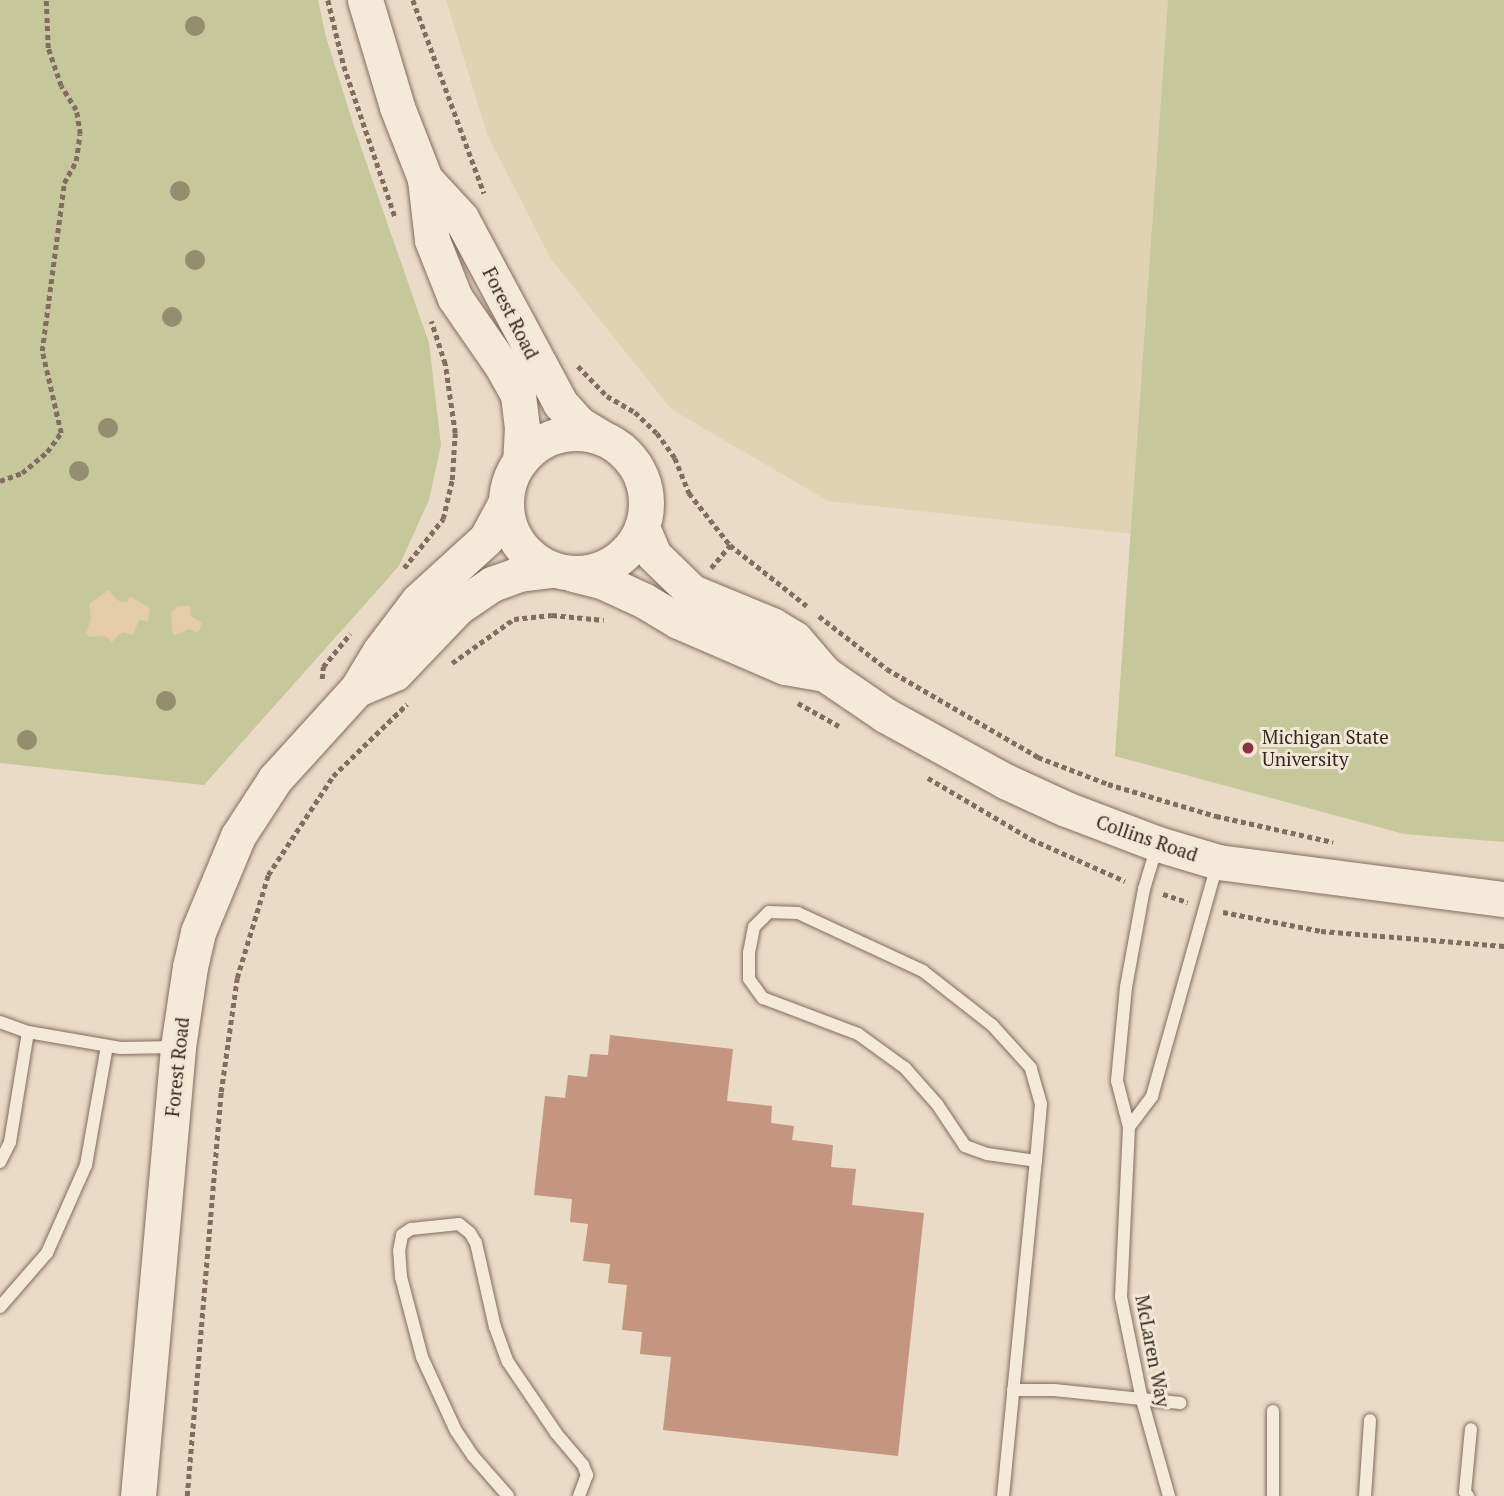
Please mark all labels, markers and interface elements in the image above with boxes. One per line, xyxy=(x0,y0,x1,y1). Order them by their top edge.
street label: Forest Road xyxy=(478,263,544,363)
place label: Michigan State University xyxy=(1262,726,1389,770)
marker: Michigan State University xyxy=(1240,740,1256,756)
street label: Collins Road xyxy=(1093,810,1201,866)
street label: Forest Road xyxy=(160,1016,194,1118)
street label: McLaren Way xyxy=(1131,1293,1175,1409)

